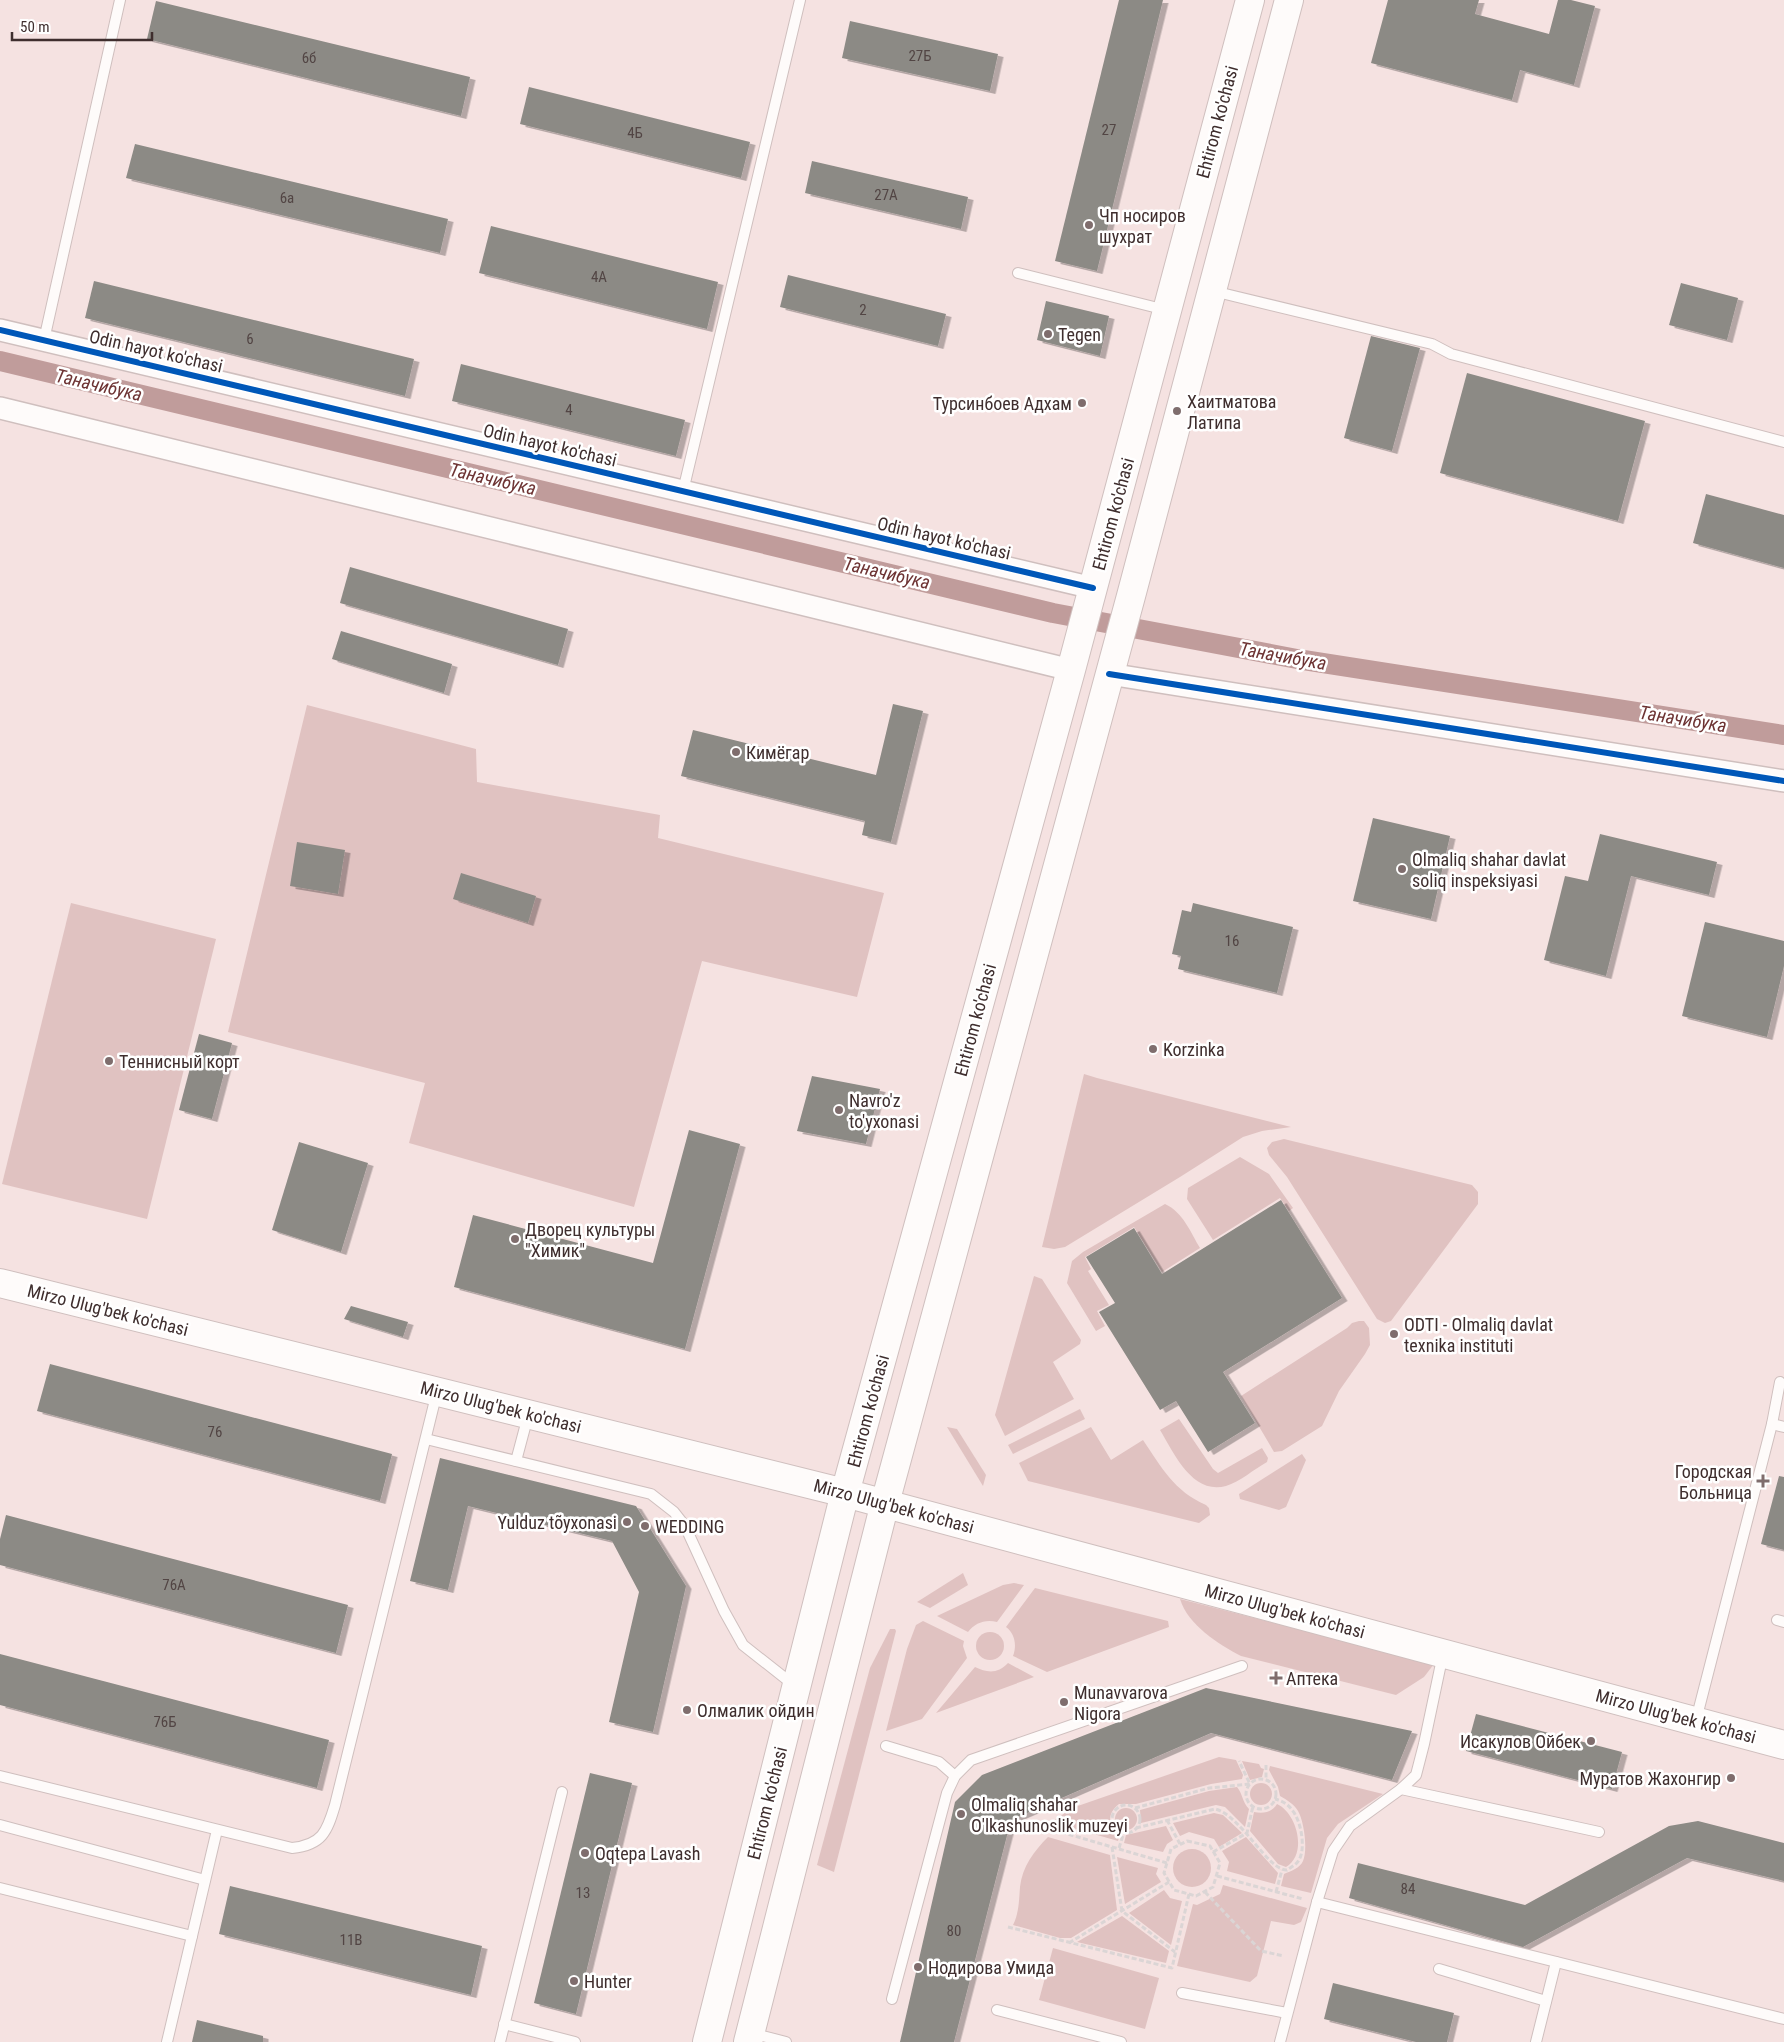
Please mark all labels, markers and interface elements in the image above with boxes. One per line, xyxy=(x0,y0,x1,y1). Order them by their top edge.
scale bar xyxy=(12,10,152,42)
text: 50 m xyxy=(20,18,50,36)
house number: 27Б xyxy=(908,47,932,65)
house number: 6б xyxy=(302,49,316,67)
street label: Ehtirom ko'chasi xyxy=(1192,63,1242,181)
house number: 27 xyxy=(1102,121,1116,139)
house number: 4Б xyxy=(627,124,643,142)
house number: 27А xyxy=(874,186,898,204)
house number: 6а xyxy=(280,189,294,207)
place label: Чп носиров шухрат xyxy=(1099,205,1186,247)
marker: Чп носиров шухрат xyxy=(1083,219,1095,231)
house number: 4А xyxy=(591,268,607,286)
house number: 2 xyxy=(859,301,867,319)
place label: Tegen xyxy=(1058,324,1101,345)
street label: Odin hayot ko'chasi xyxy=(87,325,225,377)
marker: Tegen xyxy=(1042,328,1054,340)
house number: 6 xyxy=(246,330,254,348)
water label: Таначибука xyxy=(53,364,145,406)
place label: Хаитматова Латипа xyxy=(1187,391,1276,433)
place label: Турсинбоев Адхам xyxy=(933,393,1072,414)
marker: Турсинбоев Адхам xyxy=(1076,397,1088,409)
house number: 4 xyxy=(565,401,573,419)
marker: Хаитматова Латипа xyxy=(1171,405,1183,417)
street label: Odin hayot ko'chasi xyxy=(481,419,619,471)
street label: Ehtirom ko'chasi xyxy=(1088,455,1138,573)
water label: Таначибука xyxy=(447,458,539,500)
street label: Odin hayot ko'chasi xyxy=(875,512,1013,564)
water label: Таначибука xyxy=(841,552,933,594)
water label: Таначибука xyxy=(1238,637,1328,675)
water label: Таначибука xyxy=(1638,701,1728,737)
place label: Кимёгар xyxy=(746,742,809,763)
marker: Кимёгар xyxy=(730,746,742,758)
place label: Olmaliq shahar davlat soliq inspeksiyasi xyxy=(1412,849,1566,891)
marker: Olmaliq shahar davlat soliq inspeksiyasi xyxy=(1396,863,1408,875)
house number: 16 xyxy=(1225,932,1239,950)
street label: Ehtirom ko'chasi xyxy=(950,961,1000,1079)
place label: Korzinka xyxy=(1163,1039,1225,1060)
marker: Korzinka xyxy=(1147,1043,1159,1055)
place label: Теннисный корт xyxy=(119,1051,240,1072)
marker: Теннисный корт xyxy=(103,1055,115,1067)
place label: Navro'z to'yxonasi xyxy=(849,1090,919,1132)
marker: Navro'z to'yxonasi xyxy=(833,1104,845,1116)
place label: Дворец культуры "Химик" xyxy=(525,1219,655,1261)
marker: Дворец культуры "Химик" xyxy=(509,1233,521,1245)
street label: Mirzo Ulug'bek ko'chasi xyxy=(25,1280,191,1340)
place label: ODTI - Olmaliq davlat texnika instituti xyxy=(1404,1314,1553,1356)
marker: ODTI - Olmaliq davlat texnika instituti xyxy=(1388,1328,1400,1340)
street label: Ehtirom ko'chasi xyxy=(843,1352,893,1470)
street label: Mirzo Ulug'bek ko'chasi xyxy=(418,1377,584,1437)
house number: 76 xyxy=(208,1423,222,1441)
place label: Городская Больница xyxy=(1675,1461,1752,1503)
street label: Mirzo Ulug'bek ko'chasi xyxy=(811,1474,977,1538)
marker: Городская Больница xyxy=(1756,1474,1770,1488)
place label: Yulduz tõyxonasi xyxy=(497,1512,617,1533)
marker: Yulduz tõyxonasi xyxy=(621,1516,633,1528)
place label: WEDDING xyxy=(655,1516,725,1537)
marker: WEDDING xyxy=(639,1520,651,1532)
house number: 76А xyxy=(162,1576,186,1594)
street label: Mirzo Ulug'bek ko'chasi xyxy=(1202,1579,1368,1643)
place label: Аптека xyxy=(1286,1668,1338,1689)
marker: Аптека xyxy=(1270,1672,1282,1684)
place label: Munavvarova Nigora xyxy=(1074,1682,1168,1724)
street label: Mirzo Ulug'bek ko'chasi xyxy=(1593,1684,1759,1748)
marker: Munavvarova Nigora xyxy=(1058,1696,1070,1708)
place label: Олмалик ойдин xyxy=(697,1700,815,1721)
marker: Олмалик ойдин xyxy=(681,1704,693,1716)
house number: 76Б xyxy=(153,1713,177,1731)
place label: Исакулов Ойбек xyxy=(1460,1731,1581,1752)
marker: Исакулов Ойбек xyxy=(1585,1735,1597,1747)
street label: Ehtirom ko'chasi xyxy=(743,1744,791,1862)
place label: Муратов Жахонгир xyxy=(1580,1768,1721,1789)
marker: Муратов Жахонгир xyxy=(1725,1772,1737,1784)
place label: Olmaliq shahar O'lkashunoslik muzeyi xyxy=(971,1794,1128,1836)
marker: Olmaliq shahar O'lkashunoslik muzeyi xyxy=(955,1808,967,1820)
place label: Oqtepa Lavash xyxy=(595,1843,700,1864)
marker: Oqtepa Lavash xyxy=(579,1847,591,1859)
house number: 84 xyxy=(1401,1880,1415,1898)
house number: 13 xyxy=(576,1884,590,1902)
house number: 80 xyxy=(947,1922,961,1940)
house number: 11В xyxy=(340,1931,363,1949)
place label: Нодирова Умида xyxy=(928,1957,1054,1978)
marker: Нодирова Умида xyxy=(912,1961,924,1973)
place label: Hunter xyxy=(584,1971,632,1992)
marker: Hunter xyxy=(568,1975,580,1987)

